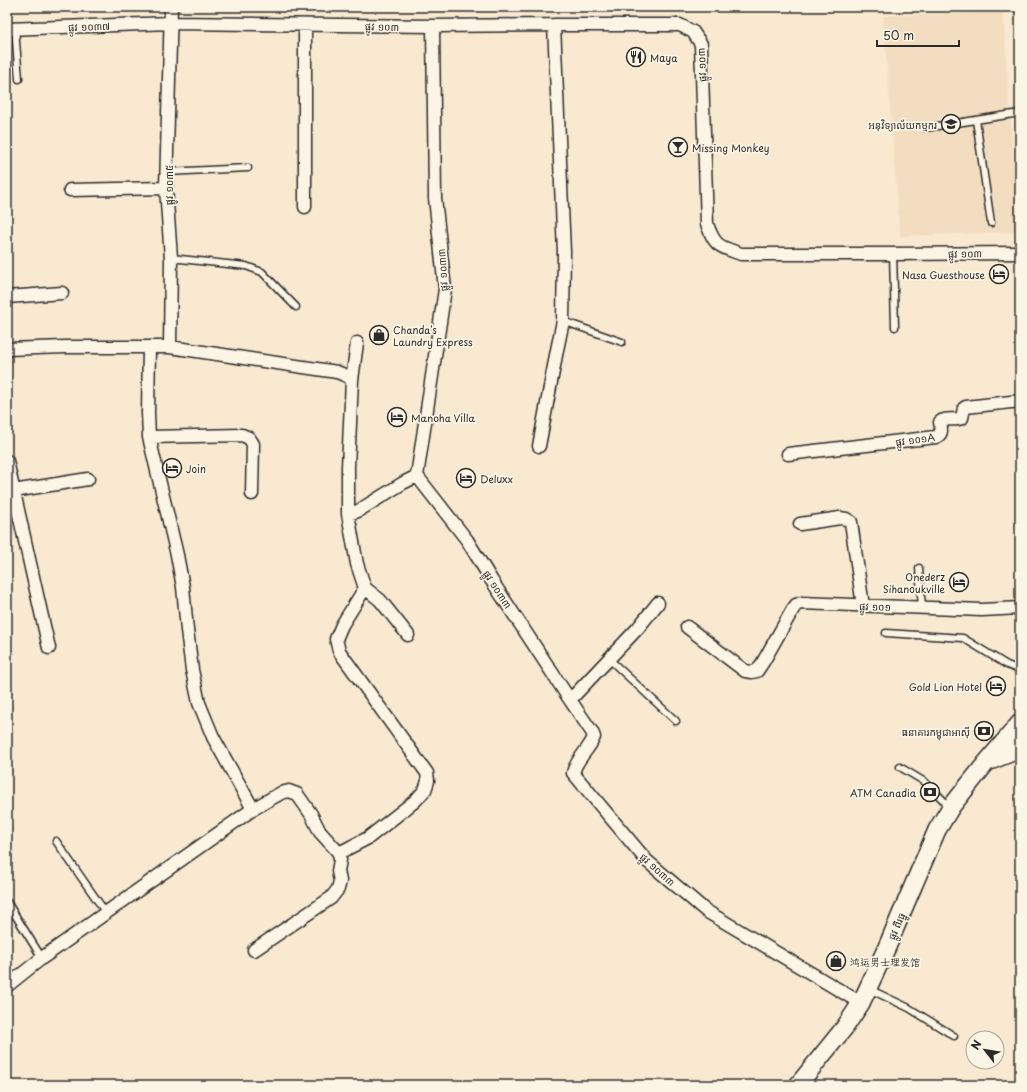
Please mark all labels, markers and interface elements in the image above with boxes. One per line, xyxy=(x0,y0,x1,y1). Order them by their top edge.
street label: ផ្លូវ ១០៣៧ xyxy=(68,18,110,37)
street label: ផ្លូវ ១០៣ xyxy=(365,18,399,37)
scale bar xyxy=(877,22,959,48)
text: 50 m xyxy=(883,26,914,44)
restaurant icon: Maya xyxy=(625,46,647,68)
street label: ផ្លូវ ១០៣ xyxy=(693,47,712,82)
place label: Maya xyxy=(650,50,678,65)
school or university icon: អនុវិទ្យាល័យកម្មករ xyxy=(940,113,962,135)
place label: អនុវិទ្យាល័យកម្មករ xyxy=(868,117,937,132)
bar icon: Missing Monkey xyxy=(667,136,689,158)
place label: Missing Monkey xyxy=(692,140,769,156)
street label: ផ្លូវ ១០៣៥ xyxy=(161,165,178,205)
street label: ផ្លូវ ១០៣ xyxy=(948,245,982,264)
street label: ផ្លូវ ១០៣៣ xyxy=(433,248,454,292)
hotel icon: Nasa Guesthouse xyxy=(988,263,1010,285)
place label: Nasa Guesthouse xyxy=(902,267,986,282)
place label: Chanda's Laundry Express xyxy=(393,322,473,350)
shop icon: Chanda's Laundry Express xyxy=(368,324,390,346)
hotel icon: Manoha Villa xyxy=(386,406,408,428)
place label: Manoha Villa xyxy=(411,410,475,425)
street label: ផ្លូវ ១០១A xyxy=(894,429,936,452)
hotel icon: Join xyxy=(161,457,183,479)
place label: Join xyxy=(186,461,206,476)
hotel icon: Deluxx xyxy=(455,467,477,489)
place label: Deluxx xyxy=(480,471,514,486)
street label: ផ្លូវ ១០៣៣ xyxy=(478,567,516,613)
place label: Onederz Sihanoukville xyxy=(883,569,946,596)
hotel icon: Onederz Sihanoukville xyxy=(948,571,970,593)
street label: ផ្លូវ ១០១ xyxy=(859,598,891,617)
hotel icon: Gold Lion Hotel xyxy=(985,675,1007,697)
place label: Gold Lion Hotel xyxy=(909,679,982,694)
bank icon: ធនាគារកម្ពុជាអាសុី xyxy=(973,720,995,742)
place label: ធនាគារកម្ពុជាអាសុី xyxy=(902,724,970,741)
bank icon: ATM Canadia xyxy=(919,781,941,803)
place label: ATM Canadia xyxy=(850,785,917,800)
street label: ផ្លូវ ១០៣៣ xyxy=(635,849,679,891)
street label: ផ្លូវ ពីរធ្នូ xyxy=(884,910,911,943)
shop icon: 鸿运男士理发馆 xyxy=(825,950,847,972)
place label: 鸿运男士理发馆 xyxy=(850,954,920,969)
north arrow xyxy=(965,1030,1005,1070)
text: N xyxy=(966,1036,986,1053)

